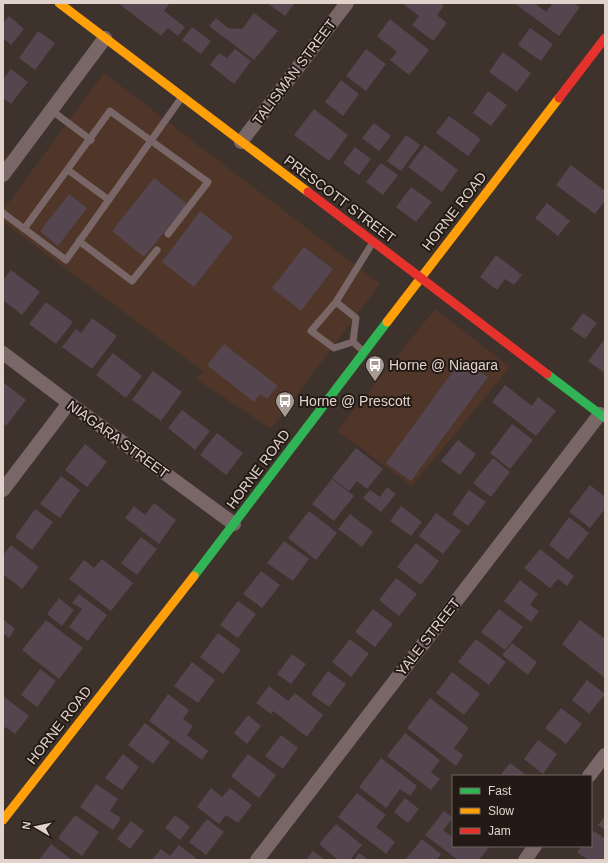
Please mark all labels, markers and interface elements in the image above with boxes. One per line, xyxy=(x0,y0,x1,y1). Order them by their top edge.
street label: TALISMAN STREET xyxy=(249,16,339,128)
street label: PRESCOTT STREET xyxy=(281,152,399,246)
street label: HORNE ROAD xyxy=(418,169,490,253)
bus stop icon: Horne @ Niagara xyxy=(364,354,386,382)
place label: Horne @ Niagara xyxy=(389,357,498,373)
bus stop icon: Horne @ Prescott xyxy=(274,390,296,418)
place label: Horne @ Prescott xyxy=(299,393,411,409)
street label: NIAGARA STREET xyxy=(64,397,172,481)
street label: HORNE ROAD xyxy=(223,426,293,512)
street label: YALE STREET xyxy=(393,595,463,679)
street label: HORNE ROAD xyxy=(23,683,95,767)
legend xyxy=(452,775,592,847)
text: Fast xyxy=(488,784,512,798)
text: Slow xyxy=(488,804,514,818)
north arrow xyxy=(16,807,56,847)
text: N xyxy=(20,821,33,830)
text: Jam xyxy=(488,824,511,838)

